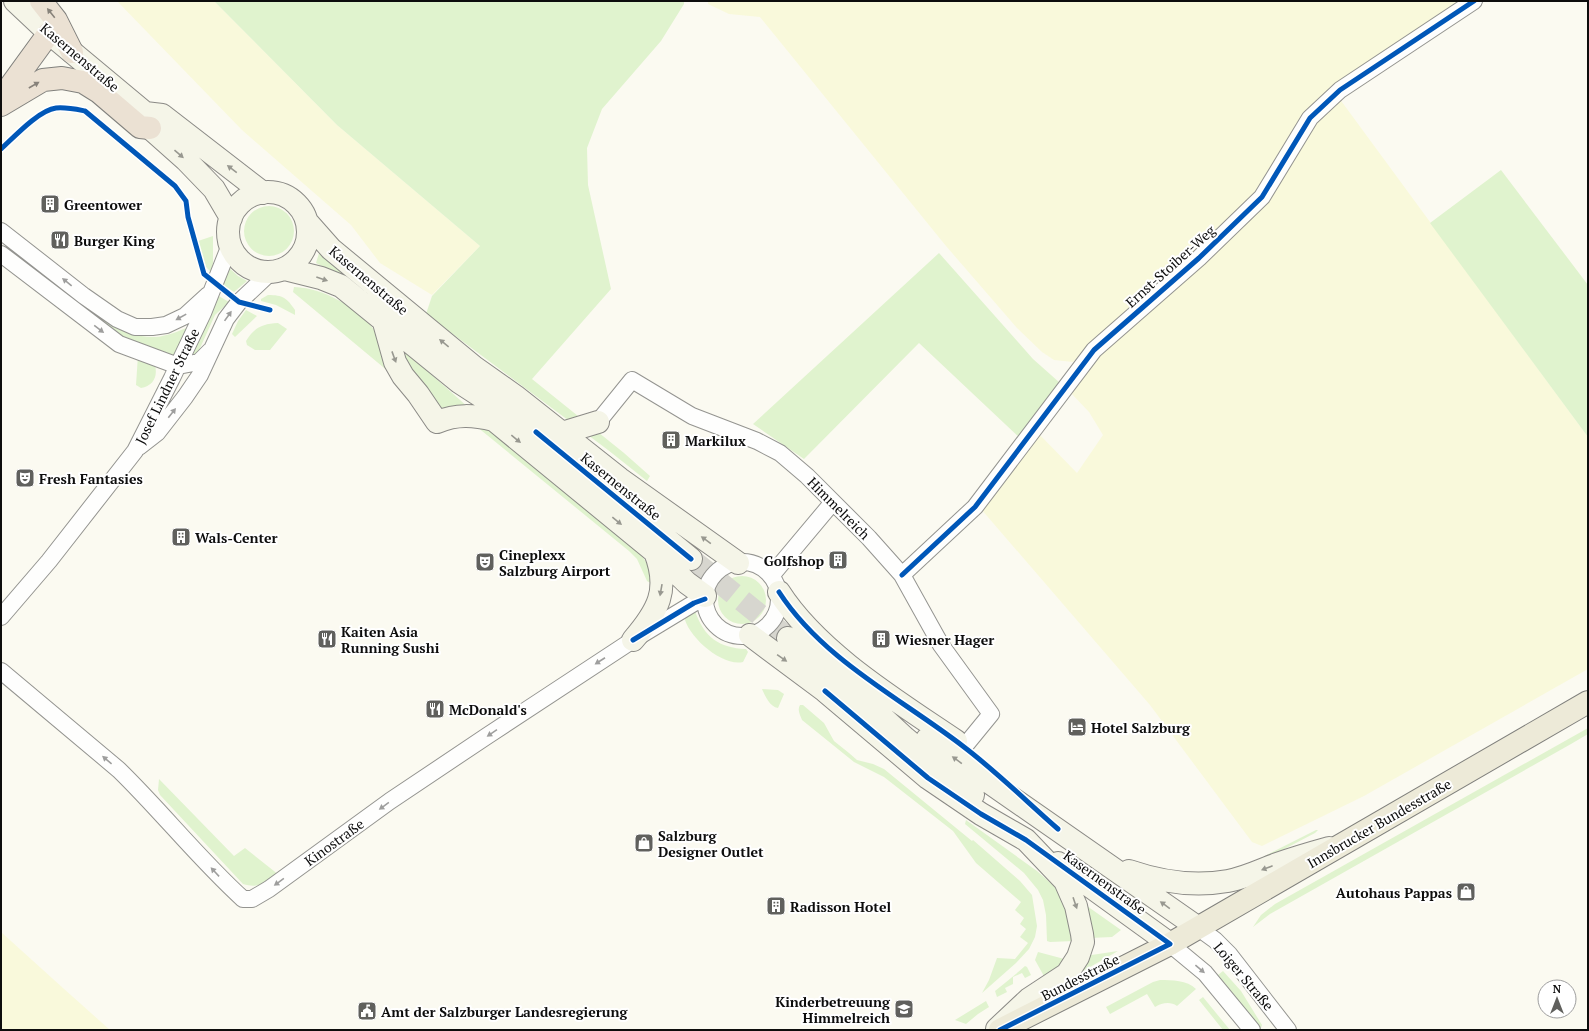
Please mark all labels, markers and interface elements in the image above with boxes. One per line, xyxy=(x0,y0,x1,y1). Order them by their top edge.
one-way arrow xyxy=(47,8,56,19)
street label: Kasernenstraße xyxy=(36,18,124,96)
one-way arrow xyxy=(29,81,40,88)
one-way arrow xyxy=(174,149,184,159)
one-way arrow xyxy=(227,165,238,173)
building icon: Greentower xyxy=(39,193,61,215)
place label: Greentower xyxy=(64,195,142,214)
street label: Ernst-Stoiber-Weg xyxy=(1121,220,1219,311)
restaurant icon: Burger King xyxy=(49,229,71,251)
place label: Burger King xyxy=(74,231,156,250)
street label: Kasernenstraße xyxy=(325,241,413,319)
one-way arrow xyxy=(317,276,329,282)
one-way arrow xyxy=(61,277,72,286)
one-way arrow xyxy=(224,311,232,322)
one-way arrow xyxy=(175,314,187,321)
one-way arrow xyxy=(93,325,104,333)
street label: Josef Lindner Straße xyxy=(131,325,203,447)
one-way arrow xyxy=(439,338,450,347)
one-way arrow xyxy=(391,351,397,363)
one-way arrow xyxy=(168,408,177,419)
building icon: Markilux xyxy=(660,429,682,451)
place label: Markilux xyxy=(685,431,746,450)
one-way arrow xyxy=(511,434,522,443)
street label: Kasernenstraße xyxy=(577,448,665,524)
theatre icon: Fresh Fantasies xyxy=(14,467,36,489)
place label: Fresh Fantasies xyxy=(39,469,143,488)
street label: Himmelreich xyxy=(804,473,874,543)
one-way arrow xyxy=(611,517,622,526)
building icon: Wals-Center xyxy=(170,526,192,548)
place label: Wals-Center xyxy=(195,528,278,547)
one-way arrow xyxy=(701,536,712,544)
place label: Cineplexx Salzburg Airport xyxy=(499,545,611,580)
building icon: Golfshop xyxy=(827,549,849,571)
theatre icon: Cineplexx Salzburg Airport xyxy=(474,551,496,573)
place label: Golfshop xyxy=(764,551,824,570)
one-way arrow xyxy=(657,584,663,596)
place label: Kaiten Asia Running Sushi xyxy=(341,622,440,657)
restaurant icon: Kaiten Asia Running Sushi xyxy=(316,628,338,650)
building icon: Wiesner Hager xyxy=(870,628,892,650)
place label: Wiesner Hager xyxy=(895,630,994,649)
one-way arrow xyxy=(776,654,787,662)
one-way arrow xyxy=(595,657,606,665)
restaurant icon: McDonald's xyxy=(424,698,446,720)
place label: McDonald's xyxy=(449,700,527,719)
hotel icon: Hotel Salzburg xyxy=(1066,716,1088,738)
place label: Hotel Salzburg xyxy=(1091,718,1191,737)
one-way arrow xyxy=(487,729,497,737)
one-way arrow xyxy=(102,756,112,765)
one-way arrow xyxy=(951,756,962,764)
street label: Innsbrucker Bundesstraße xyxy=(1303,774,1455,872)
one-way arrow xyxy=(379,801,390,810)
street label: Kinostraße xyxy=(301,814,367,870)
place label: Salzburg Designer Outlet xyxy=(658,826,764,861)
shop icon: Salzburg Designer Outlet xyxy=(633,832,655,854)
street label: Kasernenstraße xyxy=(1060,846,1150,918)
one-way arrow xyxy=(1260,865,1272,871)
one-way arrow xyxy=(210,867,220,877)
one-way arrow xyxy=(274,878,284,886)
shop icon: Autohaus Pappas xyxy=(1455,881,1477,903)
place label: Autohaus Pappas xyxy=(1336,883,1452,902)
building icon: Radisson Hotel xyxy=(765,895,787,917)
place label: Radisson Hotel xyxy=(790,897,891,916)
one-way arrow xyxy=(1072,898,1078,910)
one-way arrow xyxy=(1160,900,1171,909)
street label: Loiger Straße xyxy=(1210,938,1278,1014)
street label: Bundesstraße xyxy=(1038,949,1122,1005)
one-way arrow xyxy=(1195,964,1205,973)
north arrow xyxy=(1537,979,1577,1019)
text: N xyxy=(1553,982,1562,996)
place label: Kinderbetreuung Himmelreich xyxy=(775,992,891,1027)
school or university icon: Kinderbetreuung Himmelreich xyxy=(893,998,915,1020)
public building icon: Amt der Salzburger Landesregierung xyxy=(356,1000,378,1022)
place label: Amt der Salzburger Landesregierung xyxy=(381,1002,628,1021)

